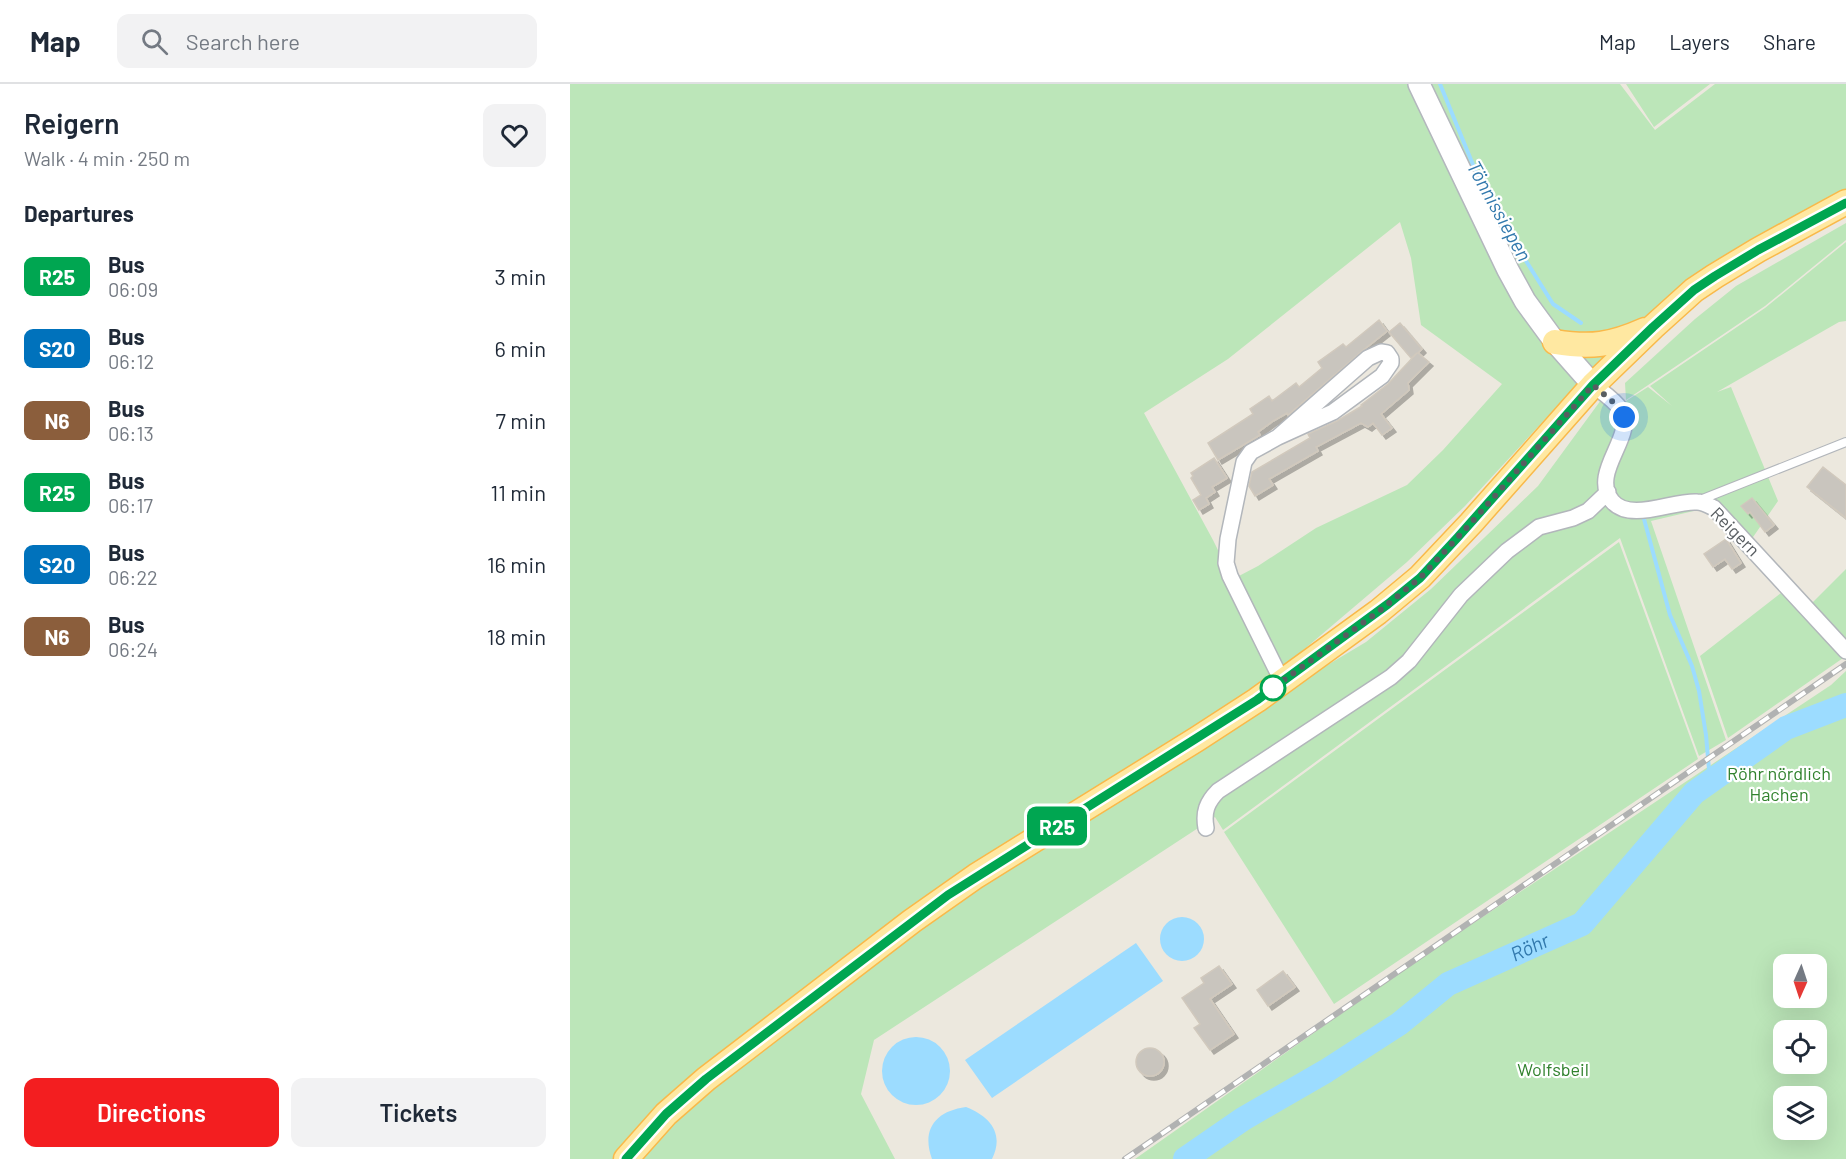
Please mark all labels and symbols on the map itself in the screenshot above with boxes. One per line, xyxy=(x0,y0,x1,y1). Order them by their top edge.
water label: Tönnissiepen xyxy=(1462,156,1537,265)
your location xyxy=(1609,402,1639,432)
street label: Reigern xyxy=(1706,502,1765,561)
unlabelled marker xyxy=(1260,675,1286,701)
park label: Röhr nördlich Hachen xyxy=(1727,762,1831,805)
line badge: R25 xyxy=(1022,806,1092,846)
water label: Röhr xyxy=(1506,927,1553,966)
north arrow xyxy=(1773,954,1827,1008)
park label: Wolfsbeil xyxy=(1517,1058,1589,1080)

